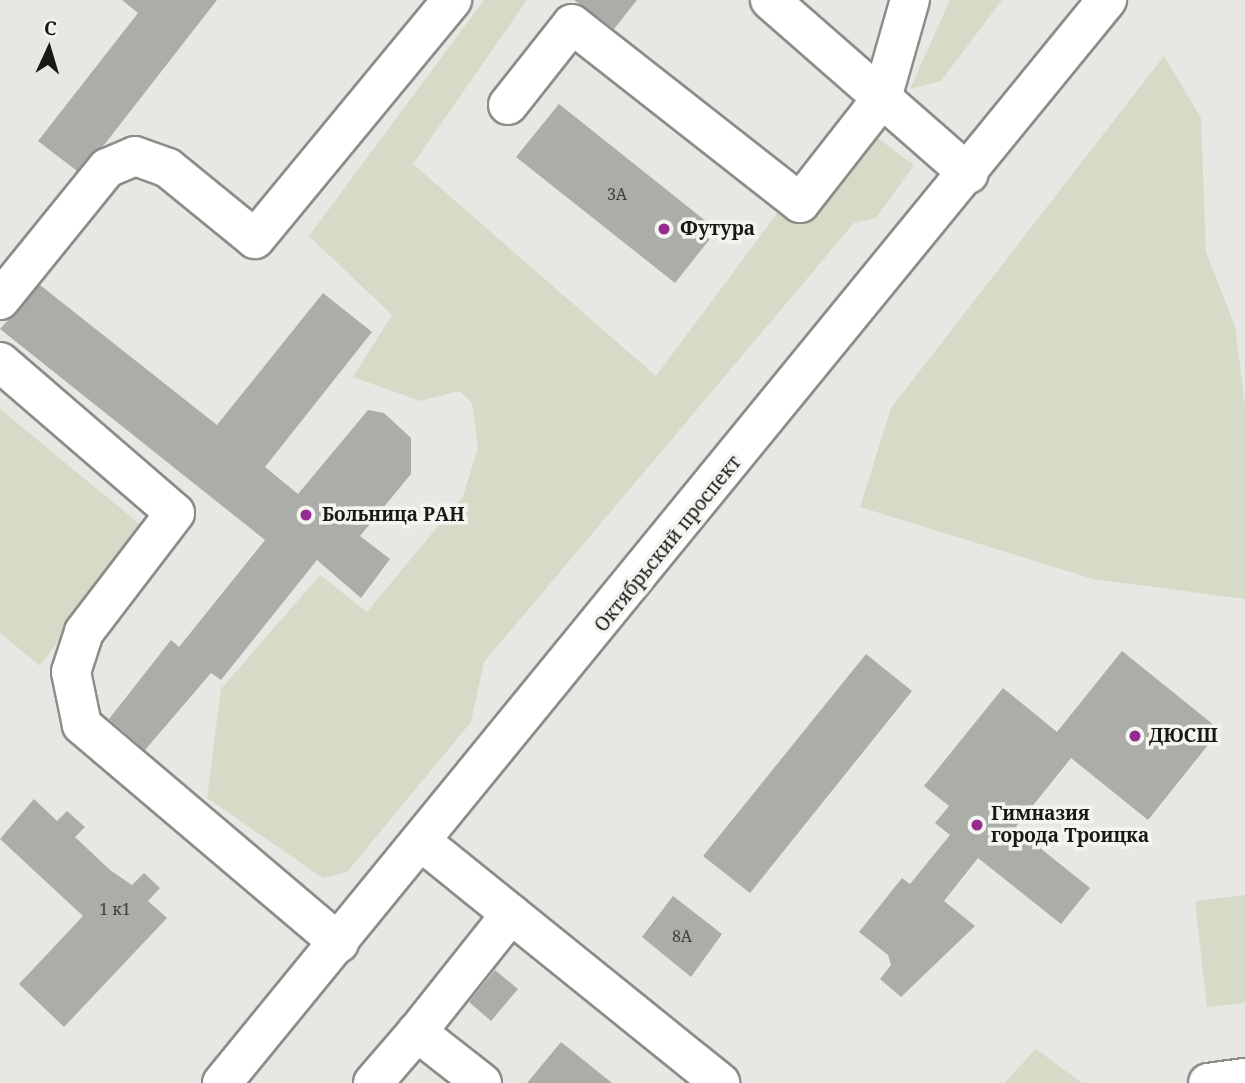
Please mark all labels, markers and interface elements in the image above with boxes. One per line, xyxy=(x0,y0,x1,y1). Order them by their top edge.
north arrow xyxy=(14,14,84,84)
text: С xyxy=(43,15,58,41)
house number: 3А xyxy=(607,184,627,204)
place label: Футура xyxy=(680,218,755,240)
marker: Футура xyxy=(654,219,674,239)
street label: Октябрьский проспект xyxy=(590,451,746,637)
place label: Больница РАН xyxy=(322,504,465,526)
marker: Больница РАН xyxy=(296,505,316,525)
place label: ДЮСШ xyxy=(1149,725,1218,747)
marker: ДЮСШ xyxy=(1127,728,1143,744)
place label: Гимназия города Троицка xyxy=(991,803,1149,847)
marker: Гимназия города Троицка xyxy=(969,817,985,833)
house number: 1 к1 xyxy=(99,899,131,919)
house number: 8А xyxy=(672,926,692,946)

